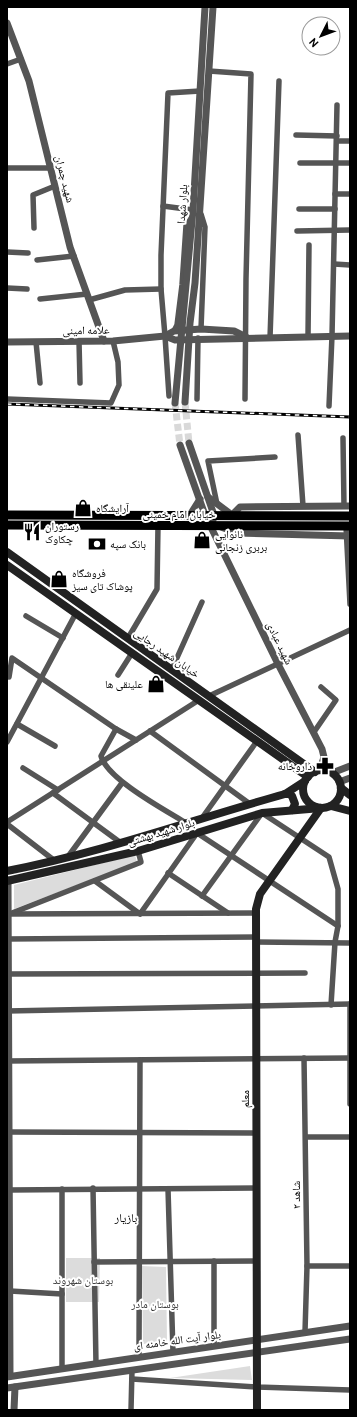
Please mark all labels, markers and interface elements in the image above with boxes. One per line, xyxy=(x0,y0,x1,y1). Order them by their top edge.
north arrow xyxy=(301,16,341,56)
text: N xyxy=(306,35,321,50)
street label: شهید چمران xyxy=(52,154,78,204)
street label: بلوار شهدا xyxy=(174,184,190,224)
street label: علامه امینی xyxy=(62,323,110,337)
shop icon: آرایشگاه xyxy=(73,498,93,518)
place label: آرایشگاه xyxy=(96,501,129,515)
street label: خیابان امام خمینی xyxy=(142,507,216,521)
place label: رستوران چکاوک xyxy=(45,519,79,546)
restaurant icon: رستوران چکاوک xyxy=(22,522,42,542)
place label: نانوایی بربری زنجانی xyxy=(215,527,267,554)
shop icon: نانوایی بربری زنجانی xyxy=(192,530,212,550)
bank icon: بانک سپه xyxy=(87,534,107,554)
place label: بانک سپه xyxy=(110,537,146,551)
place label: فروشگاه پوشاک تای سیز xyxy=(71,566,133,593)
shop icon: فروشگاه پوشاک تای سیز xyxy=(49,569,69,589)
street label: شهید عبادی xyxy=(264,619,296,667)
street label: خیابان شهید رجایی xyxy=(131,625,203,681)
shop icon: علینقی ها xyxy=(146,674,166,694)
place label: علینقی ها xyxy=(105,677,143,691)
pharmacy icon: داروخانه xyxy=(315,756,335,776)
place label: داروخانه xyxy=(278,759,312,773)
street label: بلوار شهید بهشتی xyxy=(126,815,196,849)
street label: معلم xyxy=(238,1090,253,1108)
street label: شاهد ۲ xyxy=(289,1181,303,1209)
district label: بازیار xyxy=(114,1210,137,1225)
park label: بوستان شهروند xyxy=(53,1273,113,1287)
park label: بوستان مادر xyxy=(130,1297,179,1311)
street label: بلوار آیت الله خامنه ای xyxy=(132,1327,222,1353)

